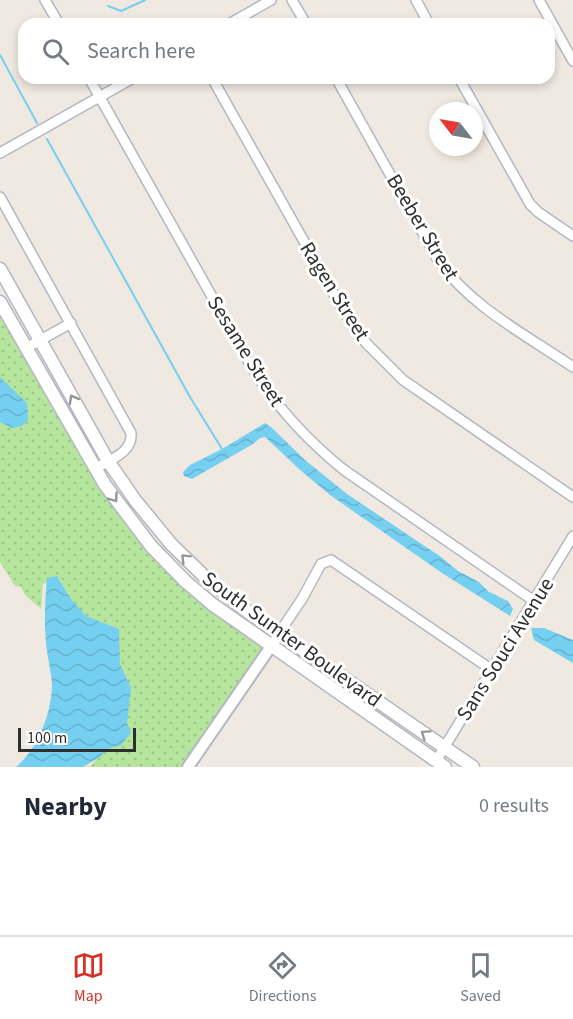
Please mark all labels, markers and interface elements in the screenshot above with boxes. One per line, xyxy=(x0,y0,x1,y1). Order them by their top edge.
search box xyxy=(18,18,555,84)
icon: search xyxy=(39,35,72,68)
text: Search here xyxy=(87,35,195,67)
north arrow xyxy=(429,102,483,156)
street label: Beeber Street xyxy=(379,168,467,286)
street label: Ragen Street xyxy=(293,236,377,346)
street label: Sesame Street xyxy=(200,290,292,412)
one-way arrow xyxy=(69,395,80,405)
one-way arrow xyxy=(106,491,117,502)
one-way arrow xyxy=(181,554,192,565)
street label: South Sumter Boulevard xyxy=(196,564,388,714)
street label: Sans Souci Avenue xyxy=(449,572,561,726)
scale bar xyxy=(18,725,136,752)
text: 100 m xyxy=(27,727,67,749)
one-way arrow xyxy=(420,730,431,741)
text: Nearby xyxy=(24,788,107,825)
text: 0 results xyxy=(479,792,549,820)
tab: Map xyxy=(72,949,105,1007)
tab: Directions xyxy=(249,949,316,1007)
tab: Saved xyxy=(460,949,501,1007)

